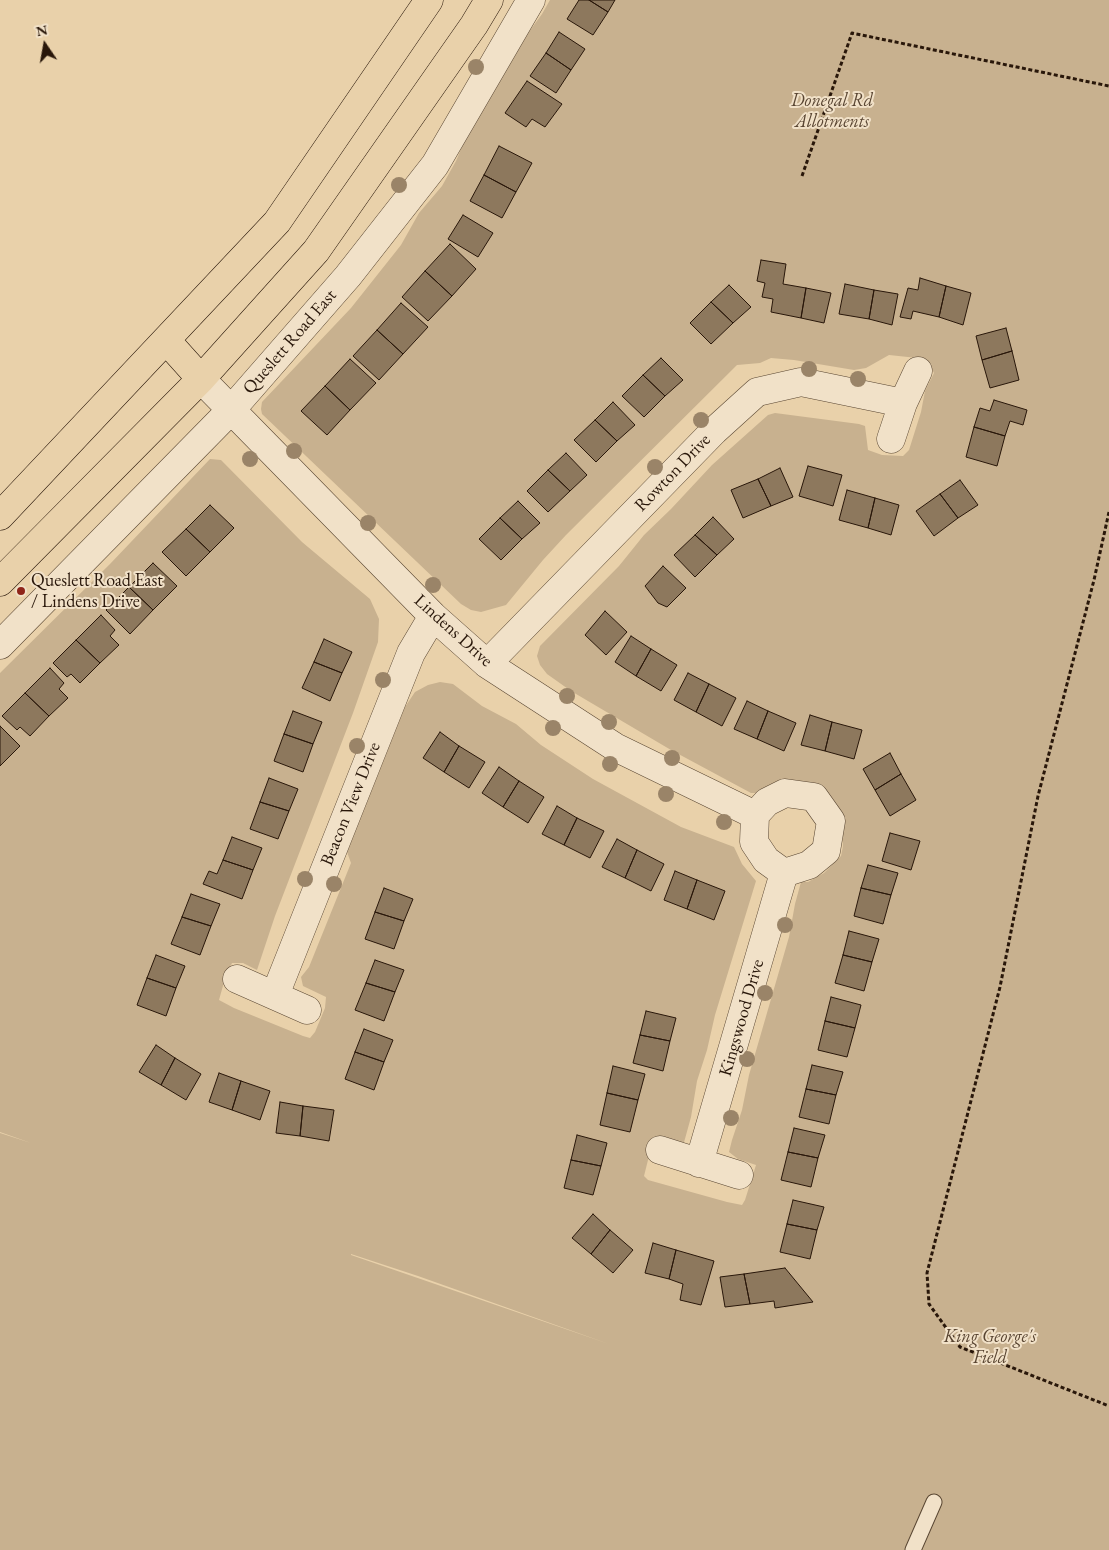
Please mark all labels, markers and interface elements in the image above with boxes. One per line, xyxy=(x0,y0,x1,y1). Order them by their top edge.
north arrow xyxy=(20,20,70,70)
text: N xyxy=(34,20,49,40)
park label: Donegal Rd Allotments xyxy=(791,90,873,132)
street label: Queslett Road East xyxy=(239,285,341,399)
street label: Rowton Drive xyxy=(631,430,715,516)
place label: Queslett Road East / Lindens Drive xyxy=(31,570,163,612)
marker: Queslett Road East / Lindens Drive xyxy=(15,585,27,597)
street label: Lindens Drive xyxy=(409,590,497,672)
street label: Beacon View Drive xyxy=(316,739,386,869)
street label: Kingswood Drive xyxy=(715,957,769,1079)
park label: King George's Field xyxy=(944,1326,1036,1368)

